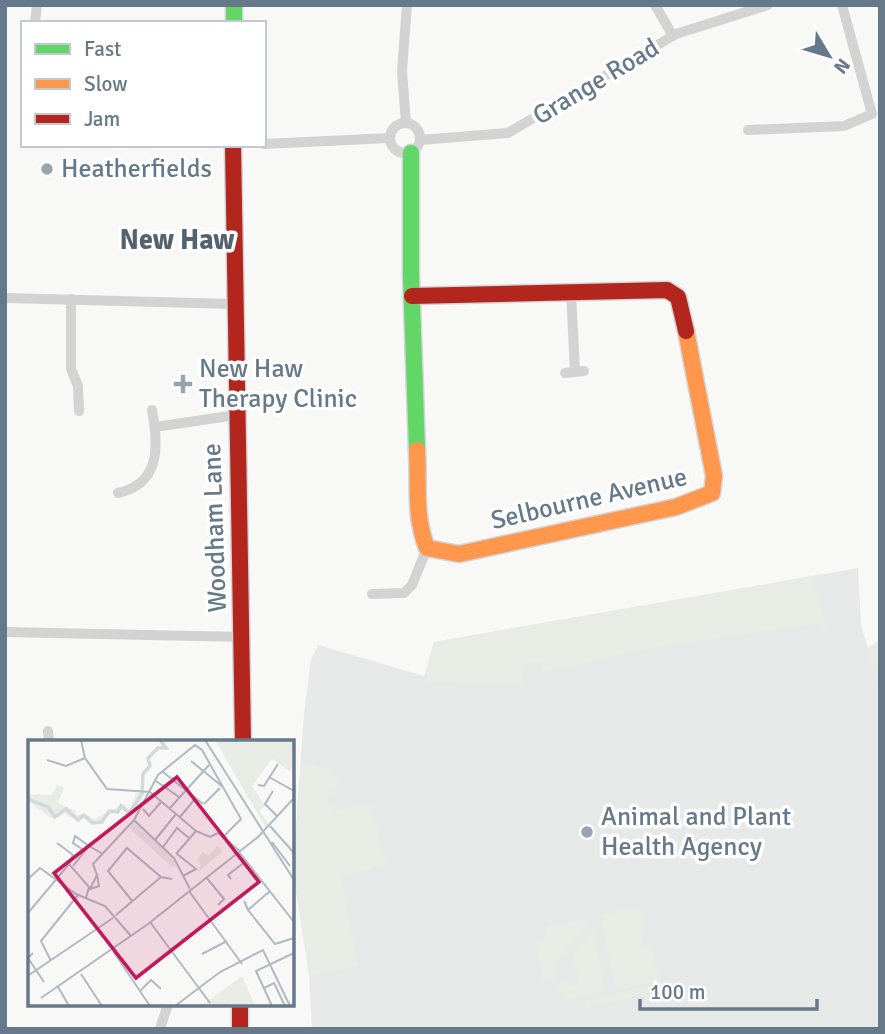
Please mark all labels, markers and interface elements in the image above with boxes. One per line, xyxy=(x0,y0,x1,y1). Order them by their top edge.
legend xyxy=(21,21,266,147)
north arrow xyxy=(794,21,864,91)
street label: Grange Road xyxy=(527,32,665,132)
text: Fast xyxy=(84,36,121,62)
text: N xyxy=(828,53,855,78)
text: Slow xyxy=(84,71,128,97)
text: Jam xyxy=(84,106,120,132)
place label: Heatherfields xyxy=(61,153,212,185)
marker: Heatherfields xyxy=(39,161,55,177)
district label: New Haw xyxy=(119,223,235,257)
place label: New Haw Therapy Clinic xyxy=(199,353,357,415)
marker: New Haw Therapy Clinic xyxy=(173,374,193,394)
street label: Woodham Lane xyxy=(196,443,234,613)
street label: Selbourne Avenue xyxy=(488,461,690,537)
inset map xyxy=(28,740,294,1006)
place label: Animal and Plant Health Agency xyxy=(601,801,791,863)
marker: Animal and Plant Health Agency xyxy=(579,824,595,840)
scale bar xyxy=(640,968,817,1012)
text: 100 m xyxy=(650,979,705,1005)

